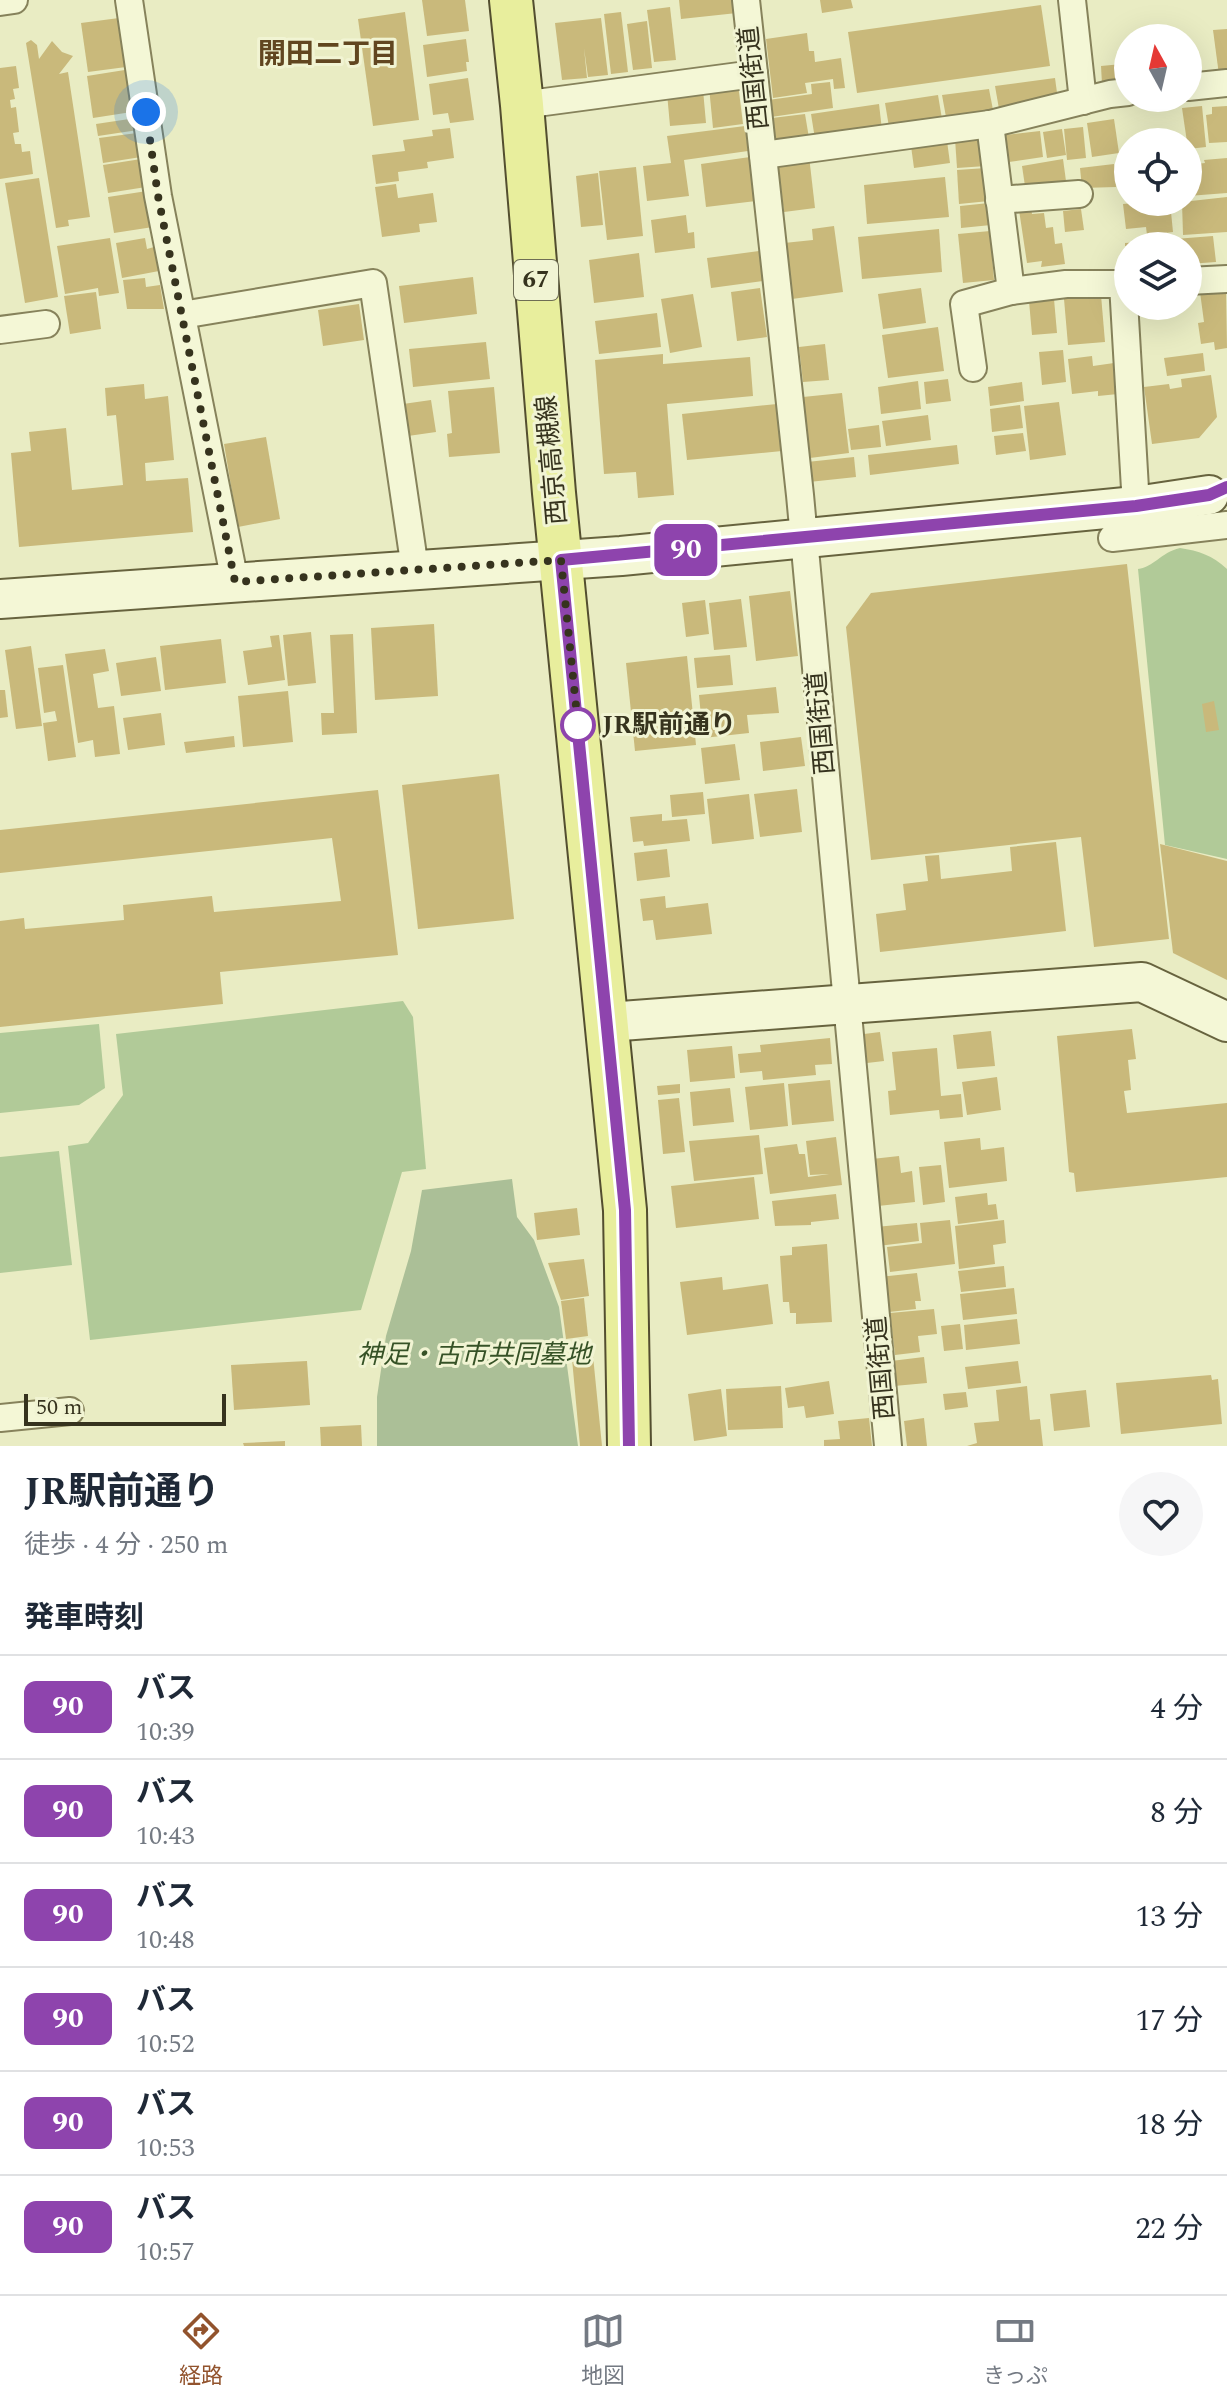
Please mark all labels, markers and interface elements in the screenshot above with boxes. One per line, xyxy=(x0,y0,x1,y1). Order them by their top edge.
street label: 西国街道 xyxy=(729,24,779,132)
north arrow xyxy=(1114,24,1202,112)
map controls xyxy=(1114,24,1202,320)
district label: 開田二丁目 xyxy=(258,33,398,76)
your location xyxy=(126,92,166,132)
button: locate xyxy=(1114,128,1202,216)
button: layers xyxy=(1114,232,1202,320)
road number: 67 xyxy=(514,260,558,300)
street label: 西京高槻線 xyxy=(526,393,578,527)
line badge: 90 xyxy=(650,524,722,576)
text: 90 xyxy=(670,528,702,571)
street label: 西国街道 xyxy=(797,669,845,777)
place label: JR駅前通り xyxy=(602,705,736,745)
marker: JR駅前通り xyxy=(561,708,595,742)
street label: 西国街道 xyxy=(857,1314,905,1422)
park label: 神足・古市共同墓地 xyxy=(357,1335,594,1375)
scale bar xyxy=(24,1390,226,1426)
text: 50 m xyxy=(36,1391,82,1424)
text: JR駅前通り xyxy=(24,1464,220,1522)
button: heart xyxy=(1119,1472,1203,1556)
text: 徒歩 · 4 分 · 250 m xyxy=(24,1525,228,1565)
text: 発車時刻 xyxy=(24,1595,144,1641)
text: バス xyxy=(136,1666,196,1712)
text: 90 xyxy=(52,1685,84,1728)
text: 4 分 xyxy=(1151,1686,1203,1732)
text: 10:39 xyxy=(136,1712,195,1752)
text: バス xyxy=(136,1770,196,1816)
text: 90 xyxy=(52,1789,84,1832)
text: 8 分 xyxy=(1151,1790,1203,1836)
text: 10:43 xyxy=(136,1816,195,1856)
text: バス xyxy=(136,1874,196,1920)
text: 90 xyxy=(52,1893,84,1936)
text: 13 分 xyxy=(1136,1894,1203,1940)
text: 10:48 xyxy=(136,1920,195,1960)
text: バス xyxy=(136,1978,196,2024)
text: 90 xyxy=(52,1997,84,2040)
text: 17 分 xyxy=(1136,1998,1203,2044)
text: 10:52 xyxy=(136,2024,195,2064)
text: バス xyxy=(136,2082,196,2128)
text: 90 xyxy=(52,2101,84,2144)
text: 18 分 xyxy=(1136,2102,1203,2148)
text: 10:53 xyxy=(136,2128,195,2168)
text: バス xyxy=(136,2186,196,2232)
text: 90 xyxy=(52,2205,84,2248)
text: 22 分 xyxy=(1136,2206,1203,2252)
text: 10:57 xyxy=(136,2232,195,2272)
tab: 経路 xyxy=(179,2309,223,2393)
tab: 地図 xyxy=(581,2309,625,2393)
tab: きっぷ xyxy=(983,2309,1048,2393)

